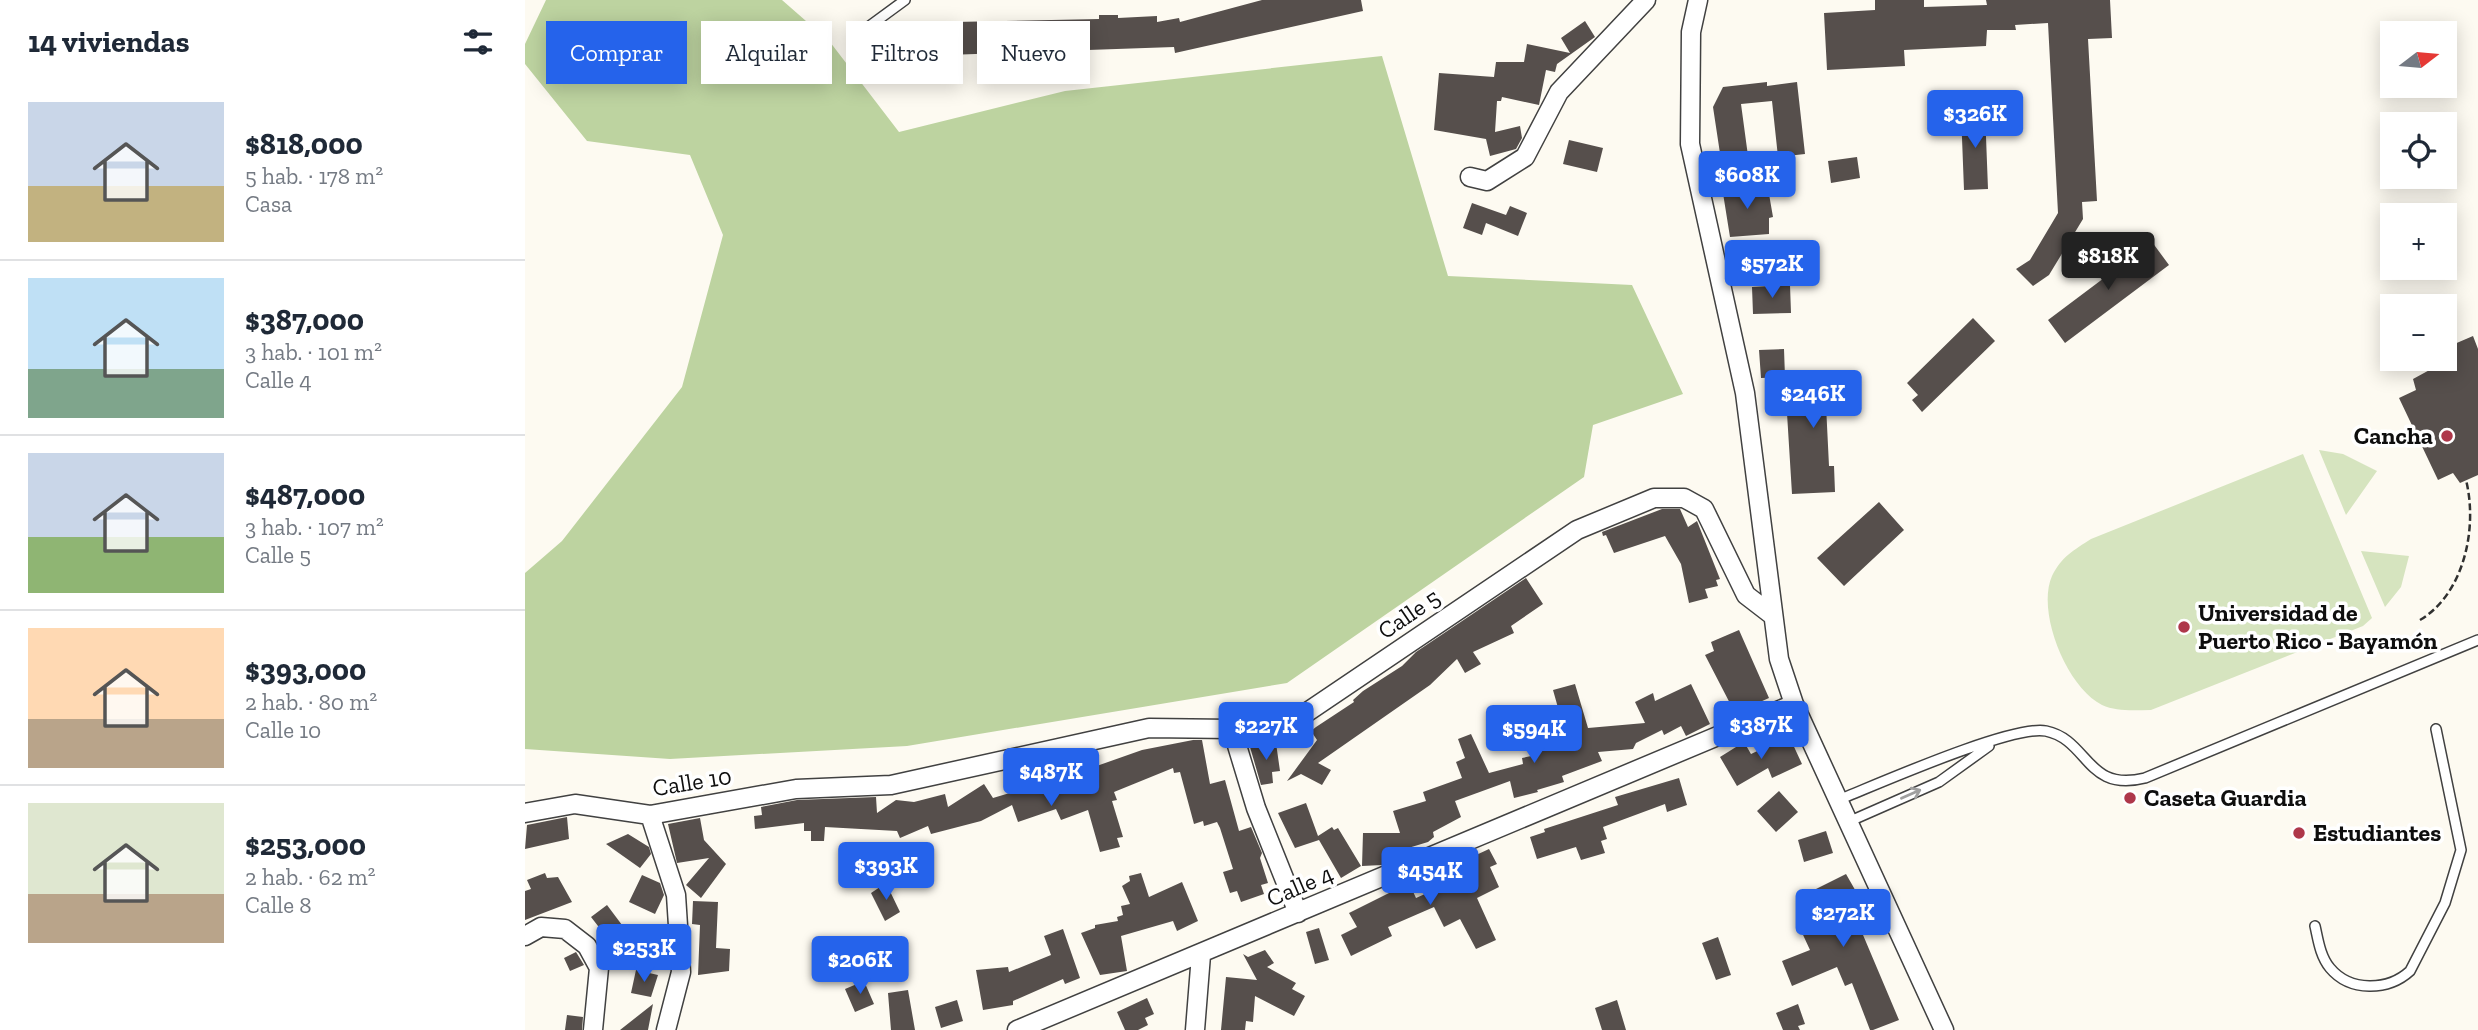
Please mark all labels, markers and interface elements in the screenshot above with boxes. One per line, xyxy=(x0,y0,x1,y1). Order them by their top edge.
chip: Comprar xyxy=(546,21,687,84)
chip: Alquilar xyxy=(701,21,832,84)
chip: Filtros xyxy=(846,21,963,84)
chip: Nuevo xyxy=(977,21,1090,84)
north arrow xyxy=(2380,21,2457,98)
map controls xyxy=(2380,21,2457,371)
icon: filters xyxy=(459,23,497,61)
text: 14 viviendas xyxy=(28,24,190,60)
pin: $326K xyxy=(1926,90,2024,150)
text: $326K xyxy=(1943,99,2007,127)
button: locate xyxy=(2380,112,2457,189)
text: $818,000 xyxy=(245,126,363,162)
icon: home xyxy=(84,130,168,214)
pin: $608K xyxy=(1698,152,1796,211)
text: $608K xyxy=(1715,160,1779,188)
text: 5 hab. · 178 m² xyxy=(245,162,383,190)
text: Casa xyxy=(245,190,292,218)
button: + xyxy=(2380,203,2457,280)
pin: $818K xyxy=(2059,232,2157,292)
pin: $572K xyxy=(1723,240,1821,300)
text: $818K xyxy=(2078,241,2138,269)
text: $572K xyxy=(1741,249,1803,277)
button: − xyxy=(2380,294,2457,371)
text: $387,000 xyxy=(245,302,364,338)
icon: home xyxy=(84,306,168,390)
text: 3 hab. · 101 m² xyxy=(245,338,382,366)
text: Calle 4 xyxy=(245,366,312,394)
pin: $246K xyxy=(1764,370,1862,430)
text: $246K xyxy=(1781,379,1845,407)
place label: Cancha xyxy=(2354,421,2433,450)
marker: Cancha xyxy=(2439,428,2455,444)
text: $487,000 xyxy=(245,477,365,513)
icon: home xyxy=(84,481,168,565)
text: 3 hab. · 107 m² xyxy=(245,513,384,541)
text: Calle 5 xyxy=(245,541,311,569)
street label: Calle 5 xyxy=(1372,582,1445,645)
place label: Universidad de Puerto Rico - Bayamón xyxy=(2198,598,2437,655)
marker: Universidad de Puerto Rico - Bayamón xyxy=(2176,619,2192,635)
text: $393,000 xyxy=(245,652,366,688)
icon: home xyxy=(84,656,168,740)
text: 2 hab. · 80 m² xyxy=(245,688,377,716)
pin: $227K xyxy=(1217,702,1315,762)
pin: $387K xyxy=(1712,702,1810,761)
pin: $594K xyxy=(1485,706,1583,765)
text: $387K xyxy=(1730,710,1792,738)
text: $227K xyxy=(1235,711,1297,739)
text: $594K xyxy=(1502,714,1566,742)
text: Calle 10 xyxy=(245,716,321,744)
pin: $487K xyxy=(1002,748,1100,808)
text: $487K xyxy=(1019,757,1083,785)
street label: Calle 10 xyxy=(650,761,734,802)
place label: Caseta Guardia xyxy=(2144,783,2307,812)
one-way arrow xyxy=(1899,787,1921,800)
marker: Caseta Guardia xyxy=(2122,790,2138,806)
place label: Estudiantes xyxy=(2313,818,2441,847)
marker: Estudiantes xyxy=(2291,825,2307,841)
text: $253,000 xyxy=(245,827,366,863)
icon: home xyxy=(84,831,168,915)
pin: $393K xyxy=(837,842,935,902)
pin: $454K xyxy=(1381,848,1479,907)
text: $393K xyxy=(854,851,918,879)
text: $454K xyxy=(1397,856,1463,884)
street label: Calle 4 xyxy=(1262,859,1338,912)
text: 2 hab. · 62 m² xyxy=(245,863,376,891)
pin: $272K xyxy=(1794,890,1892,949)
text: Calle 8 xyxy=(245,891,312,919)
text: $272K xyxy=(1812,898,1874,926)
pin: $253K xyxy=(595,925,693,984)
text: $253K xyxy=(612,933,676,961)
pin: $206K xyxy=(811,936,909,996)
text: $206K xyxy=(828,945,892,973)

